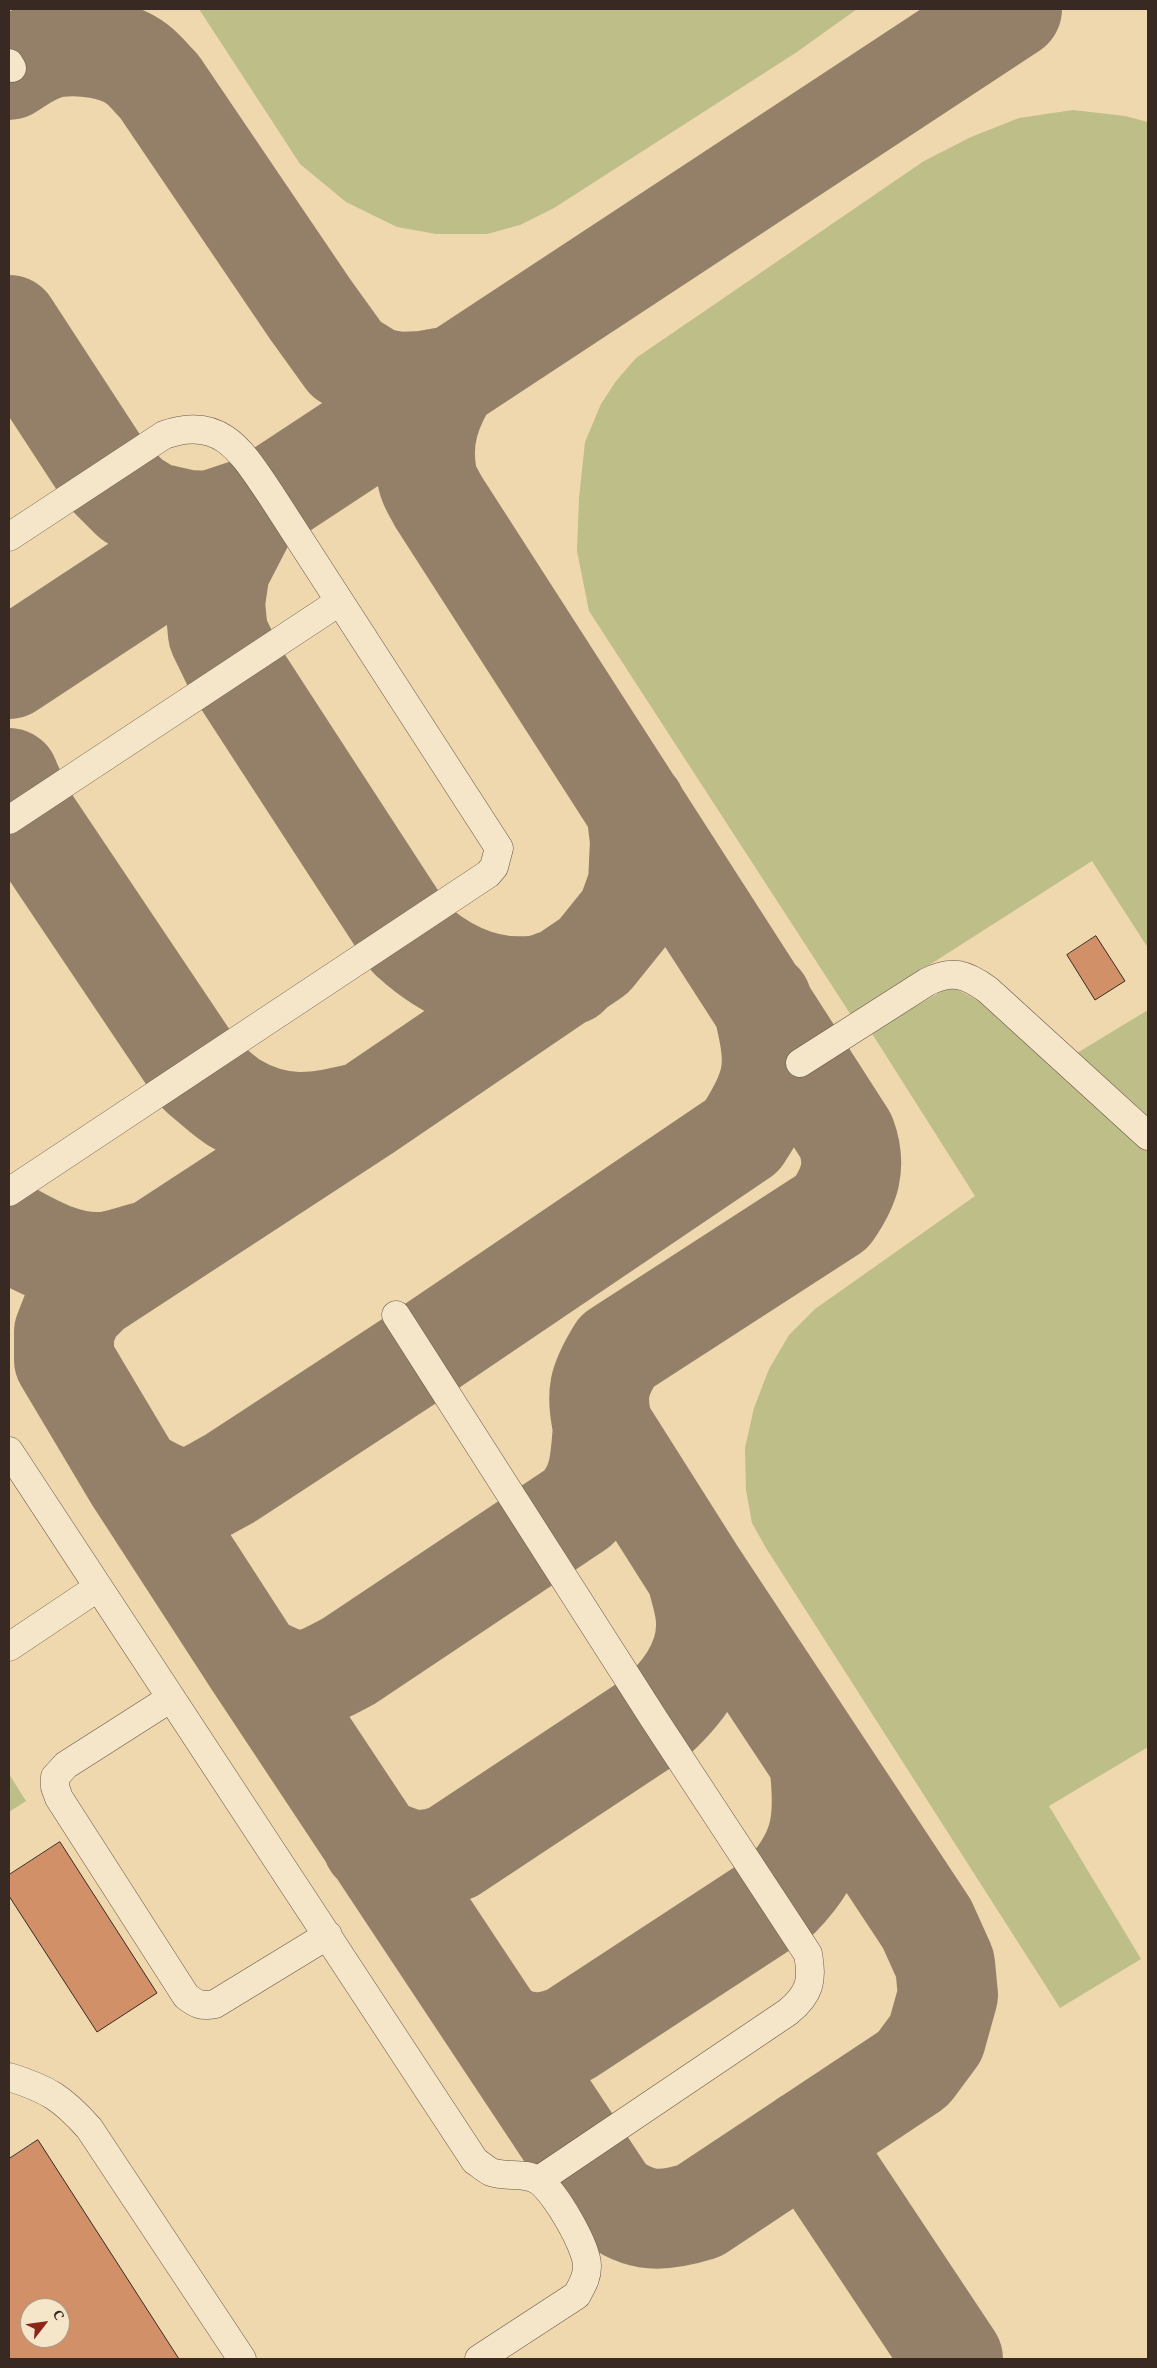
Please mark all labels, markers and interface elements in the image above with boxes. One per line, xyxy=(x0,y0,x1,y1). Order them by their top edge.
north arrow xyxy=(20,2298,70,2348)
text: С xyxy=(47,2307,68,2324)

